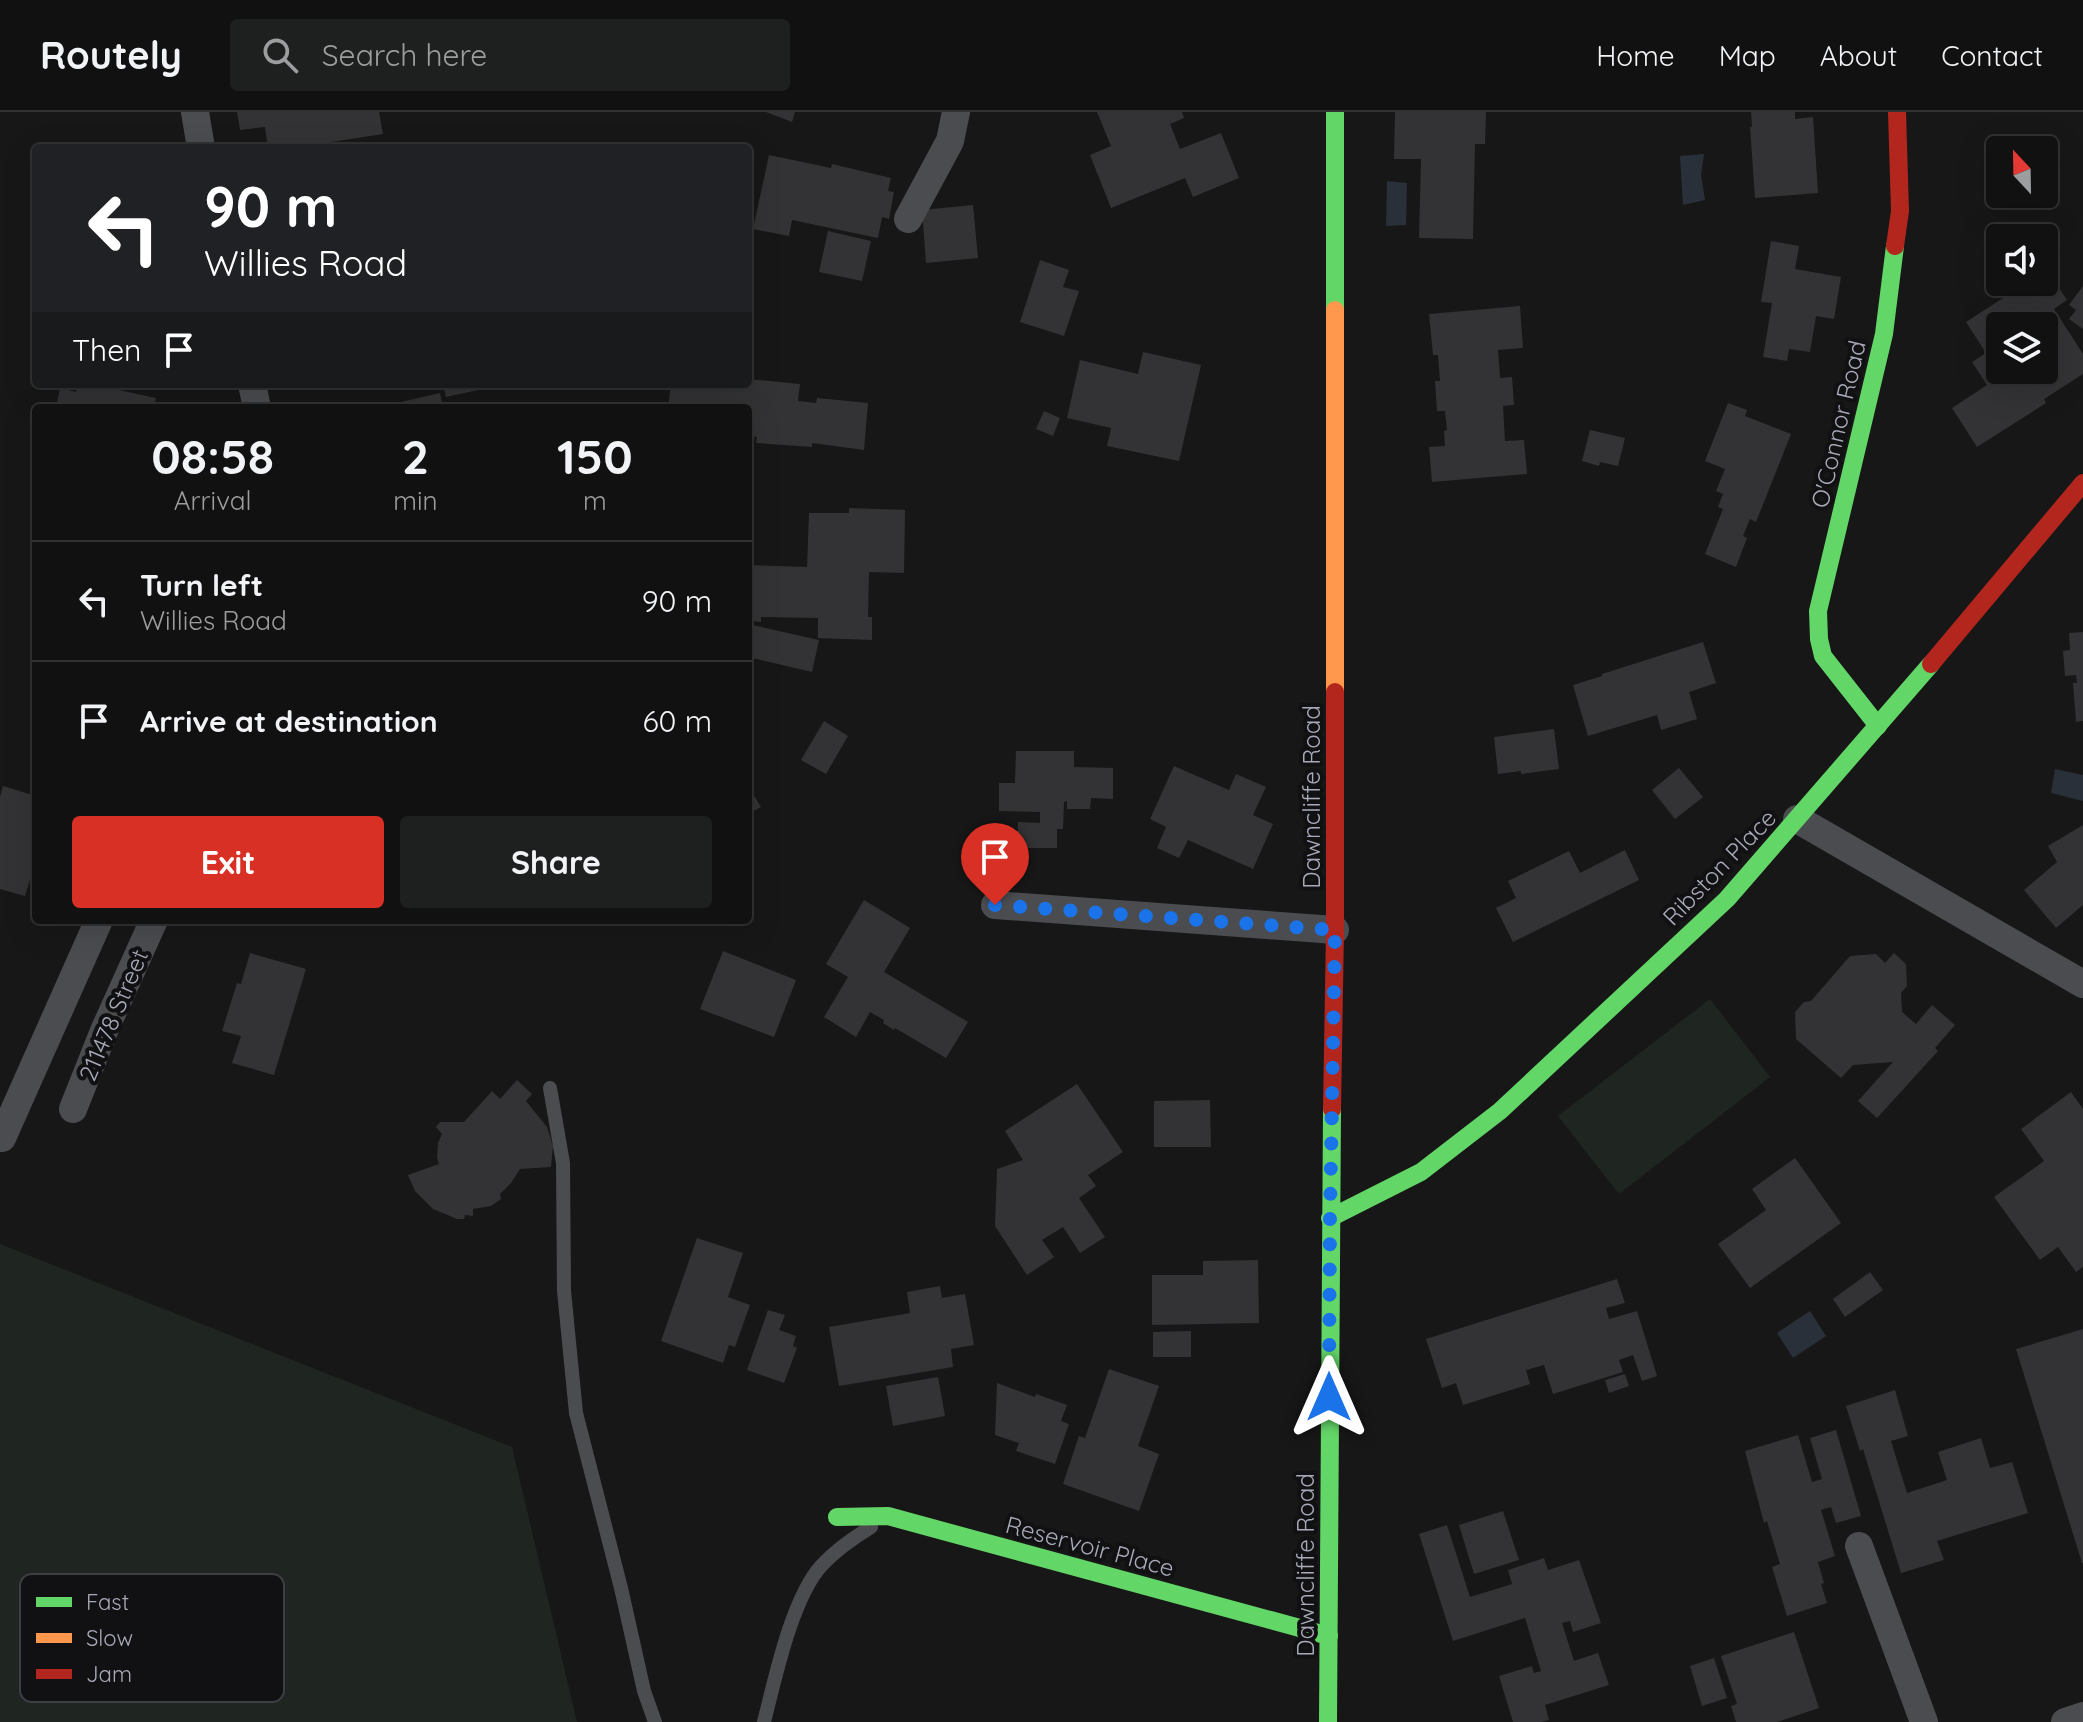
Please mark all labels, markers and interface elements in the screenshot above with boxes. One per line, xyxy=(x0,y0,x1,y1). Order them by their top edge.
search box xyxy=(230,19,790,91)
text: Routely xyxy=(40,31,182,79)
icon: search xyxy=(258,33,302,77)
text: Search here xyxy=(322,36,487,74)
text: Home xyxy=(1596,38,1675,73)
text: Map xyxy=(1719,38,1776,73)
text: About xyxy=(1820,38,1897,73)
text: Contact xyxy=(1941,38,2043,73)
north arrow xyxy=(1986,136,2058,208)
map controls xyxy=(1986,136,2058,384)
text: 90 m xyxy=(204,171,338,241)
icon: left xyxy=(72,176,176,280)
button: sound xyxy=(1986,224,2058,296)
text: Willies Road xyxy=(204,240,407,285)
button: layers xyxy=(1986,312,2058,384)
icon: arrive xyxy=(157,328,201,372)
text: Then xyxy=(72,331,141,369)
street label: O'Connor Road xyxy=(1804,337,1872,511)
text: 08:58 xyxy=(151,426,274,486)
text: 2 xyxy=(402,426,429,486)
text: 150 xyxy=(557,426,633,486)
text: Arrival xyxy=(174,484,252,517)
text: min xyxy=(393,484,438,517)
text: m xyxy=(583,484,607,517)
text: Turn left xyxy=(140,566,263,604)
icon: left xyxy=(72,579,116,623)
text: 90 m xyxy=(642,582,712,620)
text: Willies Road xyxy=(140,604,287,637)
icon: arrive xyxy=(72,699,116,743)
text: Arrive at destination xyxy=(140,702,438,740)
text: 60 m xyxy=(642,702,712,740)
street label: Dawncliffe Road xyxy=(1296,705,1326,889)
street label: Ribston Place xyxy=(1656,803,1782,931)
button: Exit xyxy=(72,816,384,908)
button: Share xyxy=(400,816,712,908)
pin xyxy=(961,823,1029,905)
icon: arrive xyxy=(973,835,1017,879)
street label: 211478 Street xyxy=(72,945,154,1085)
position arrow xyxy=(1287,1355,1371,1439)
street label: Dawncliffe Road xyxy=(1290,1473,1320,1657)
street label: Reservoir Place xyxy=(1002,1509,1178,1583)
legend xyxy=(20,1574,284,1702)
text: Fast xyxy=(86,1588,129,1616)
text: Slow xyxy=(86,1624,133,1652)
text: Jam xyxy=(86,1660,132,1688)

